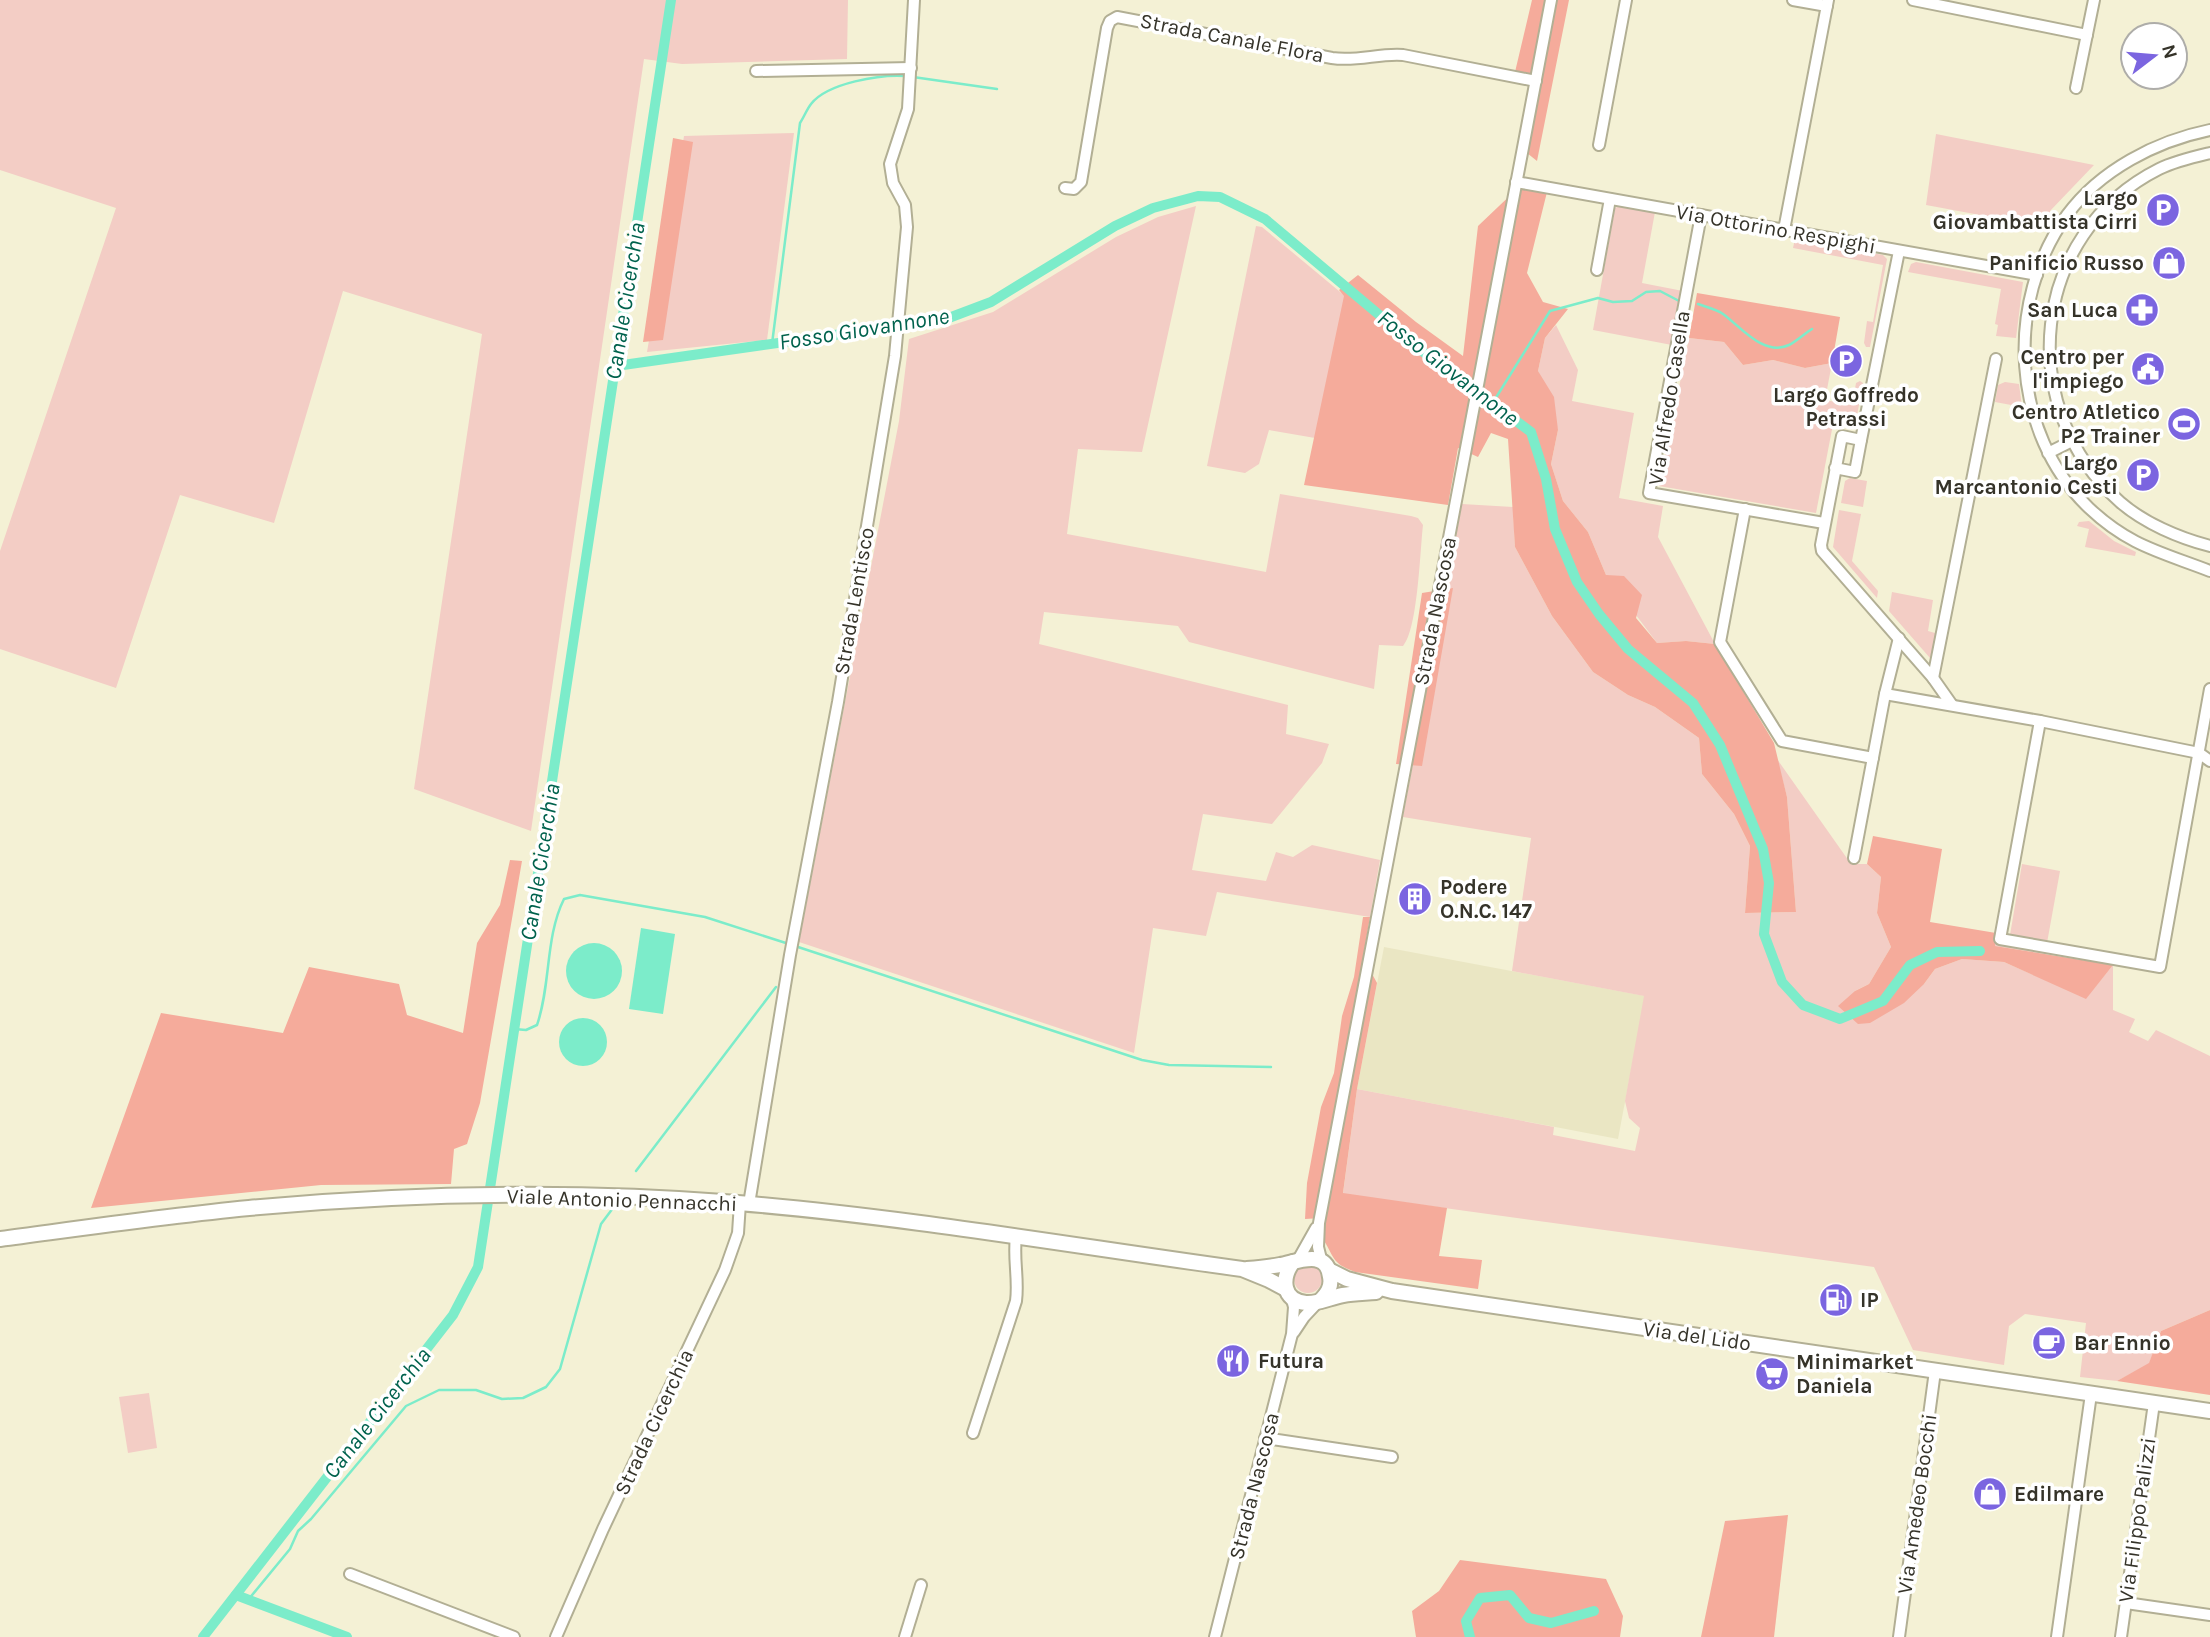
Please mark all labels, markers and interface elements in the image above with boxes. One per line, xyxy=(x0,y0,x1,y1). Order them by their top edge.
street label: Strada Canale Flora xyxy=(1138,8,1326,68)
north arrow xyxy=(2119,21,2189,91)
text: N xyxy=(2157,42,2182,61)
place label: Largo Giovambattista Cirri xyxy=(1933,186,2138,234)
parking icon: Largo Giovambattista Cirri xyxy=(2144,191,2182,229)
street label: Via Ottorino Respighi xyxy=(1674,200,1878,258)
water label: Canale Cicerchia xyxy=(599,220,651,382)
shop icon: Panificio Russo xyxy=(2150,244,2188,282)
place label: Panificio Russo xyxy=(1989,251,2144,275)
pharmacy icon: San Luca xyxy=(2123,291,2161,329)
place label: San Luca xyxy=(2027,298,2118,322)
water label: Fosso Giovannone xyxy=(777,302,951,356)
water label: Fosso Giovannone xyxy=(1372,304,1524,432)
street label: Via Alfredo Casella xyxy=(1643,309,1695,487)
parking icon: Largo Goffredo Petrassi xyxy=(1827,342,1865,380)
place label: Centro per l'impiego xyxy=(2021,345,2125,393)
public building icon: Centro per l'impiego xyxy=(2129,350,2167,388)
place label: Largo Goffredo Petrassi xyxy=(1773,383,1919,431)
place label: Centro Atletico P2 Trainer xyxy=(2012,400,2161,448)
sports icon: Centro Atletico P2 Trainer xyxy=(2165,405,2203,443)
place label: Largo Marcantonio Cesti xyxy=(1935,451,2118,499)
parking icon: Largo Marcantonio Cesti xyxy=(2124,456,2162,494)
street label: Strada Lentisco xyxy=(829,525,879,677)
street label: Strada Nascosa xyxy=(1409,535,1461,687)
water label: Canale Cicerchia xyxy=(514,781,566,943)
place label: Podere O.N.C. 147 xyxy=(1440,875,1533,923)
building icon: Podere O.N.C. 147 xyxy=(1396,880,1434,918)
street label: Viale Antonio Pennacchi xyxy=(506,1184,738,1216)
fuel station icon: IP xyxy=(1817,1281,1855,1319)
place label: IP xyxy=(1860,1288,1879,1312)
street label: Via del Lido xyxy=(1641,1317,1753,1355)
cafe icon: Bar Ennio xyxy=(2030,1324,2068,1362)
place label: Bar Ennio xyxy=(2074,1331,2171,1355)
water label: Canale Cicerchia xyxy=(317,1342,437,1484)
restaurant icon: Futura xyxy=(1214,1342,1252,1380)
street label: Strada Cicerchia xyxy=(610,1345,698,1499)
place label: Futura xyxy=(1258,1349,1324,1373)
place label: Minimarket Daniela xyxy=(1796,1350,1914,1398)
supermarket icon: Minimarket Daniela xyxy=(1753,1355,1791,1393)
street label: Strada Nascosa xyxy=(1224,1410,1284,1562)
street label: Via Amedeo Bocchi xyxy=(1892,1412,1942,1596)
street label: Via Filippo Palizzi xyxy=(2114,1436,2160,1604)
shop icon: Edilmare xyxy=(1971,1475,2009,1513)
place label: Edilmare xyxy=(2014,1482,2104,1506)

